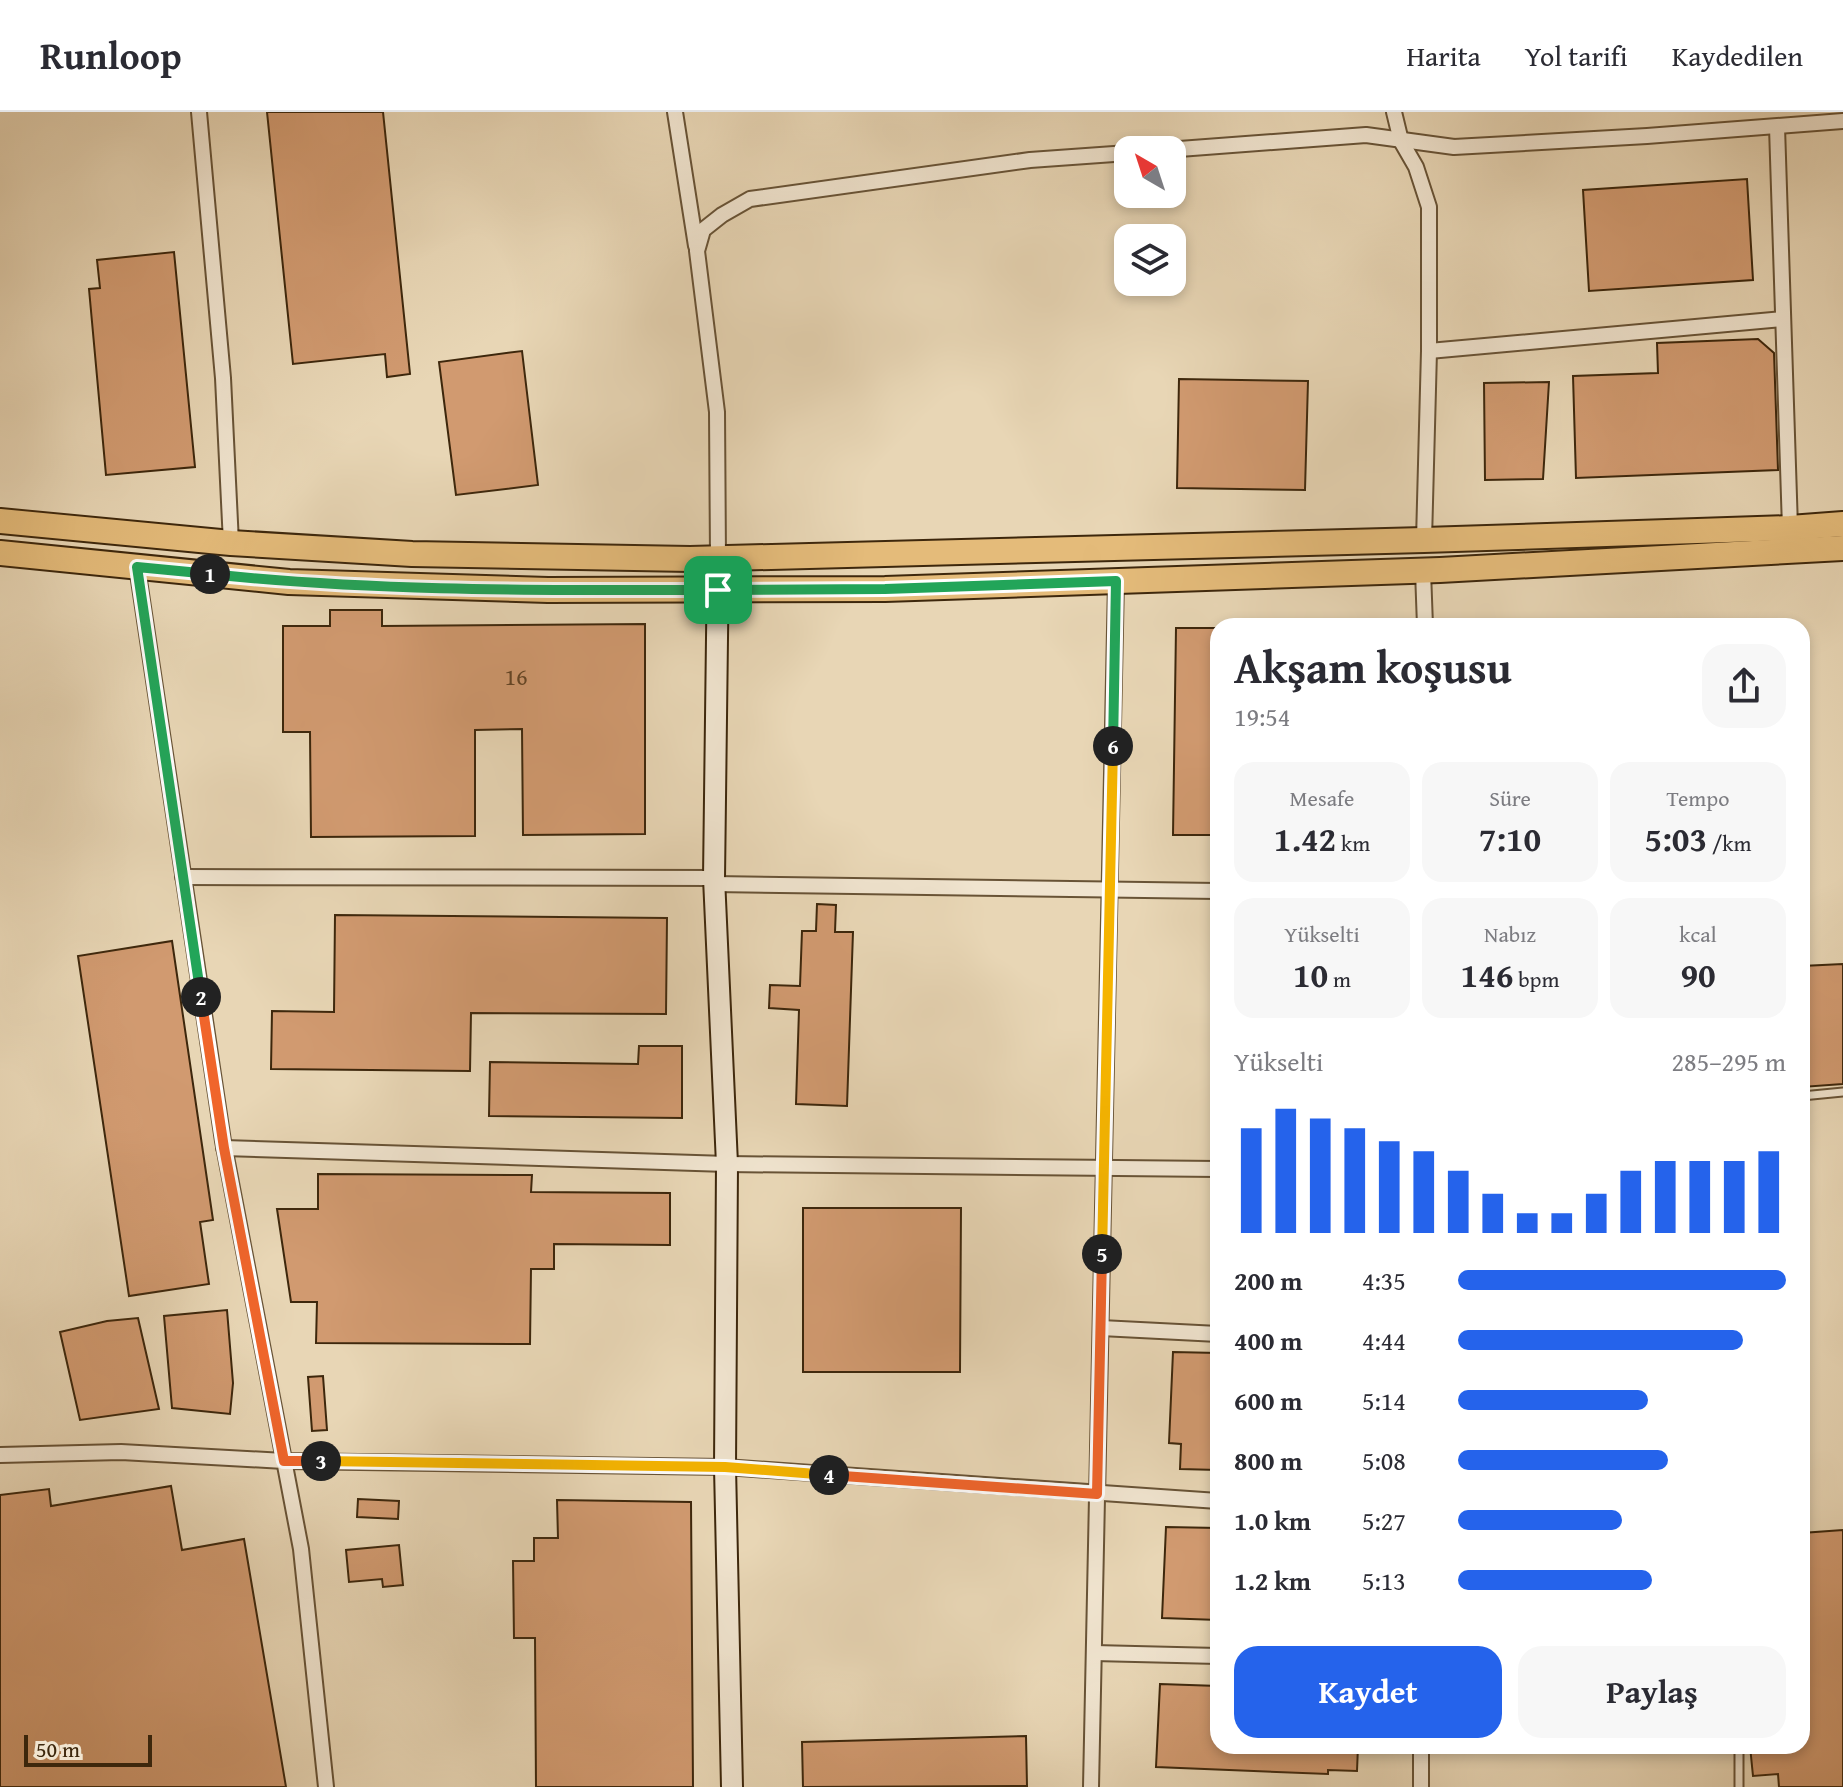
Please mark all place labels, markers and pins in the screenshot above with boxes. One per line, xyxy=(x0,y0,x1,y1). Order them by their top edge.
pin: 1 xyxy=(190,554,230,594)
pin xyxy=(684,556,752,624)
pin: 6 xyxy=(1093,726,1133,766)
pin: 2 xyxy=(181,977,221,1017)
pin: 5 xyxy=(1082,1234,1122,1274)
pin: 3 xyxy=(301,1441,341,1481)
pin: 4 xyxy=(809,1455,849,1495)

